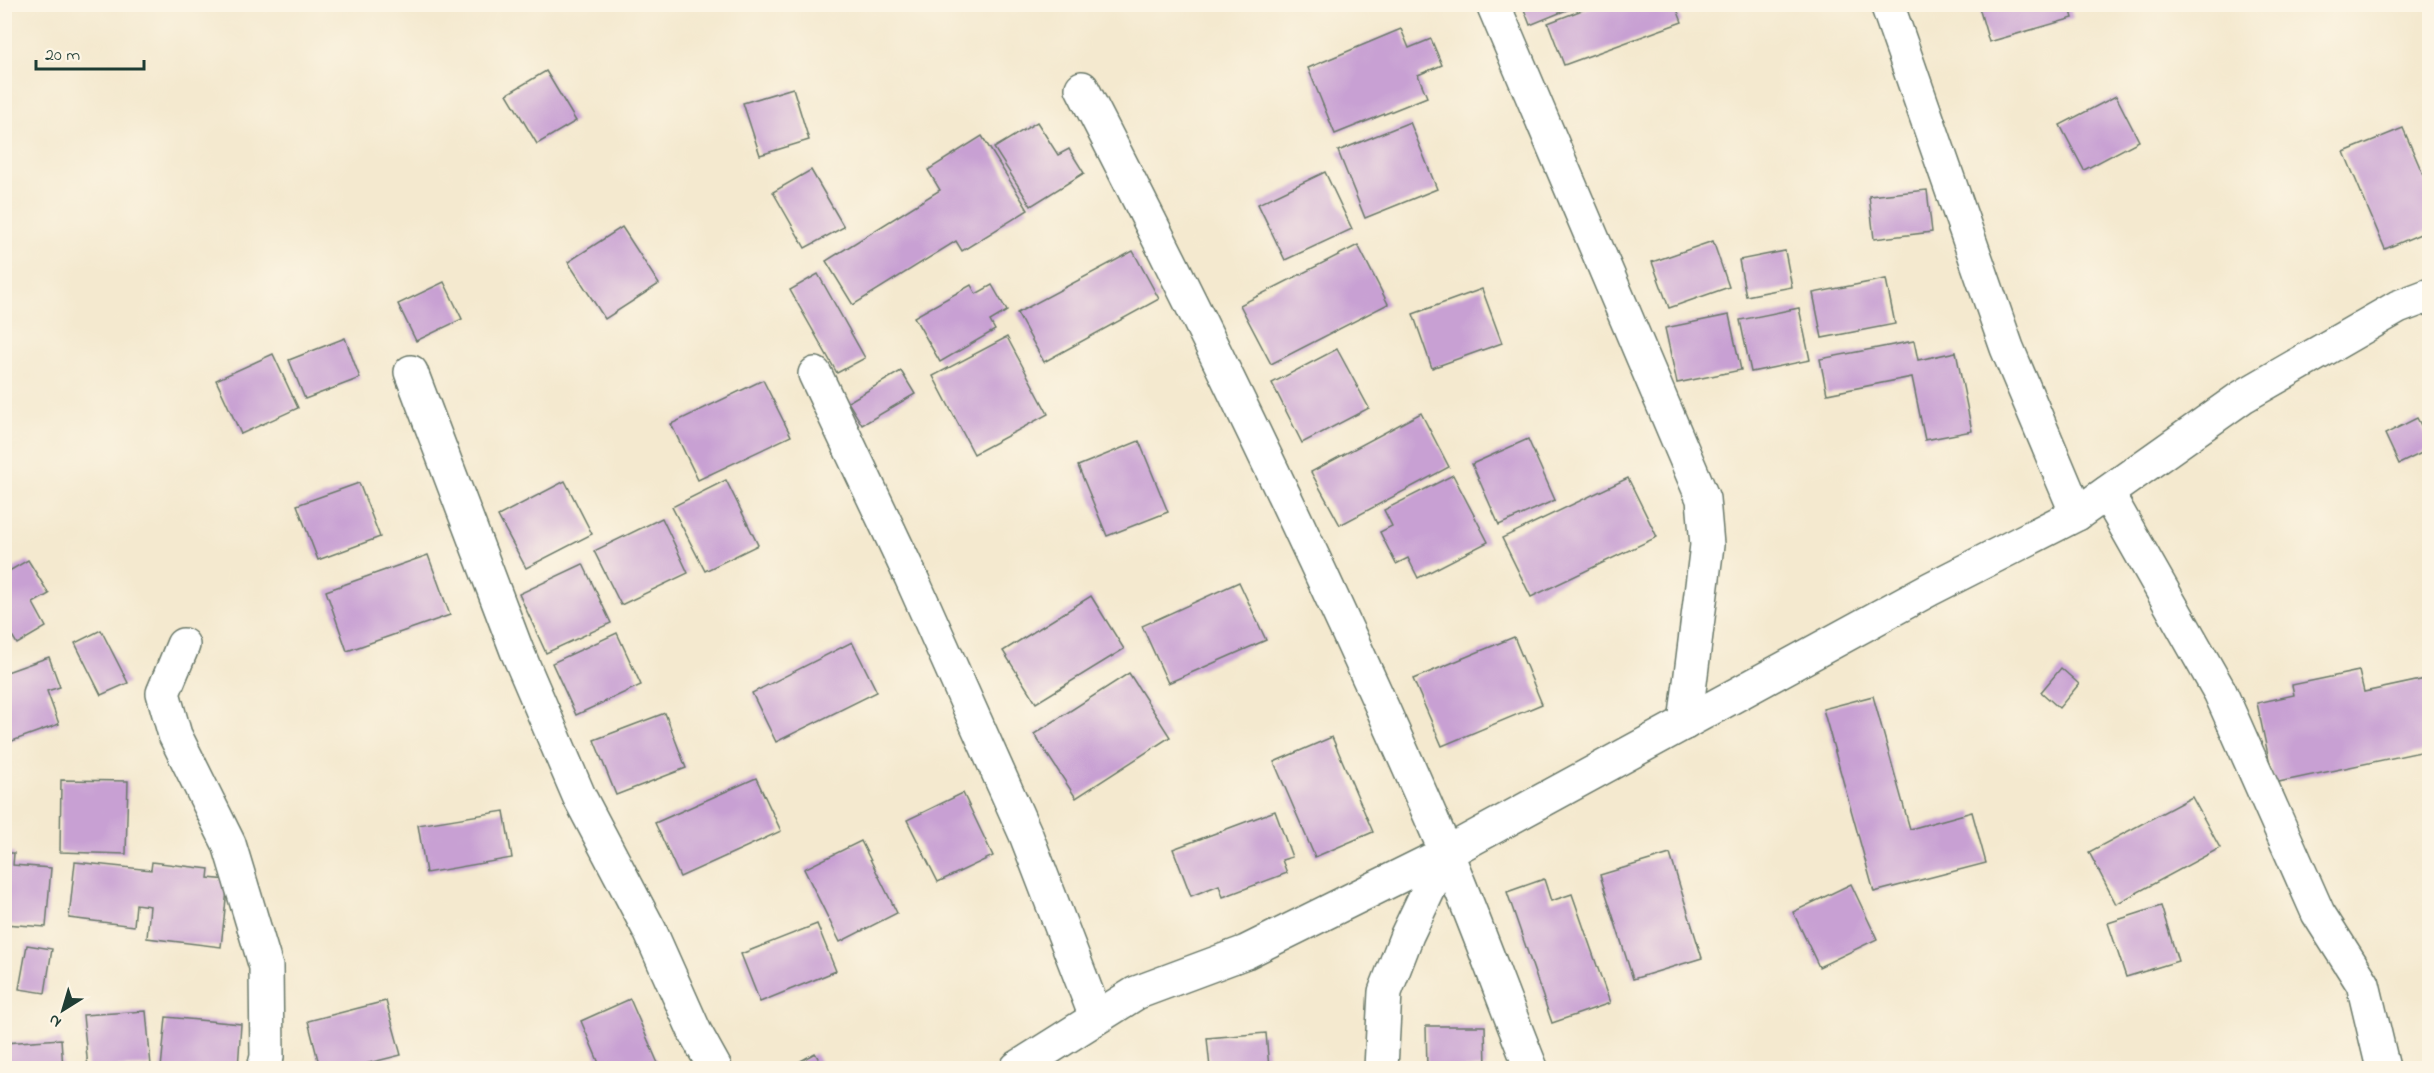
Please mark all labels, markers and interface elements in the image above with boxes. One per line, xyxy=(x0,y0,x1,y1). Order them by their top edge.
scale bar xyxy=(36,33,144,71)
text: 20 m xyxy=(45,43,80,69)
north arrow xyxy=(33,980,93,1040)
text: N xyxy=(43,1007,67,1033)

